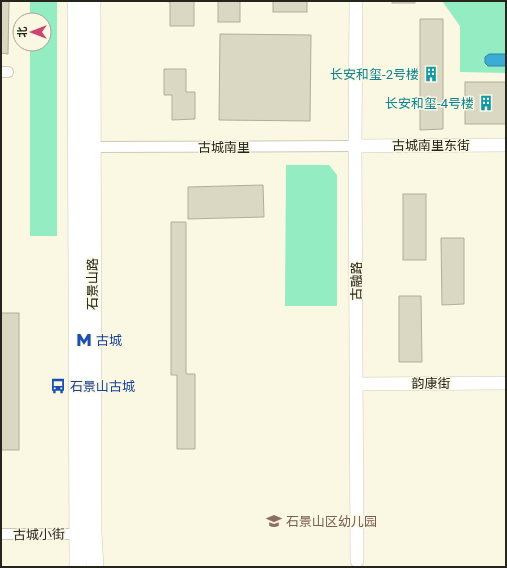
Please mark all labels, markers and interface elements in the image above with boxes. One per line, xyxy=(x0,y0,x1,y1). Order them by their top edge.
north arrow xyxy=(12,12,52,52)
text: 北 xyxy=(16,27,29,38)
building icon: 长安和玺-2号楼 xyxy=(422,65,440,83)
place label: 长安和玺-2号楼 xyxy=(330,67,419,82)
building icon: 长安和玺-4号楼 xyxy=(477,94,495,112)
place label: 长安和玺-4号楼 xyxy=(385,96,474,111)
street label: 古城南里东街 xyxy=(392,138,470,153)
street label: 古城南里 xyxy=(198,140,250,155)
street label: 石景山路 xyxy=(85,258,100,310)
street label: 古融路 xyxy=(349,261,364,301)
metro station icon: 古城 xyxy=(75,331,93,349)
place label: 古城 xyxy=(96,333,122,348)
street label: 韵康街 xyxy=(411,376,451,391)
bus stop icon: 石景山古城 xyxy=(49,377,67,395)
place label: 石景山古城 xyxy=(70,379,135,394)
school or university icon: 石景山区幼儿园 xyxy=(265,512,283,530)
place label: 石景山区幼儿园 xyxy=(286,514,377,529)
street label: 古城小街 xyxy=(13,527,65,542)

